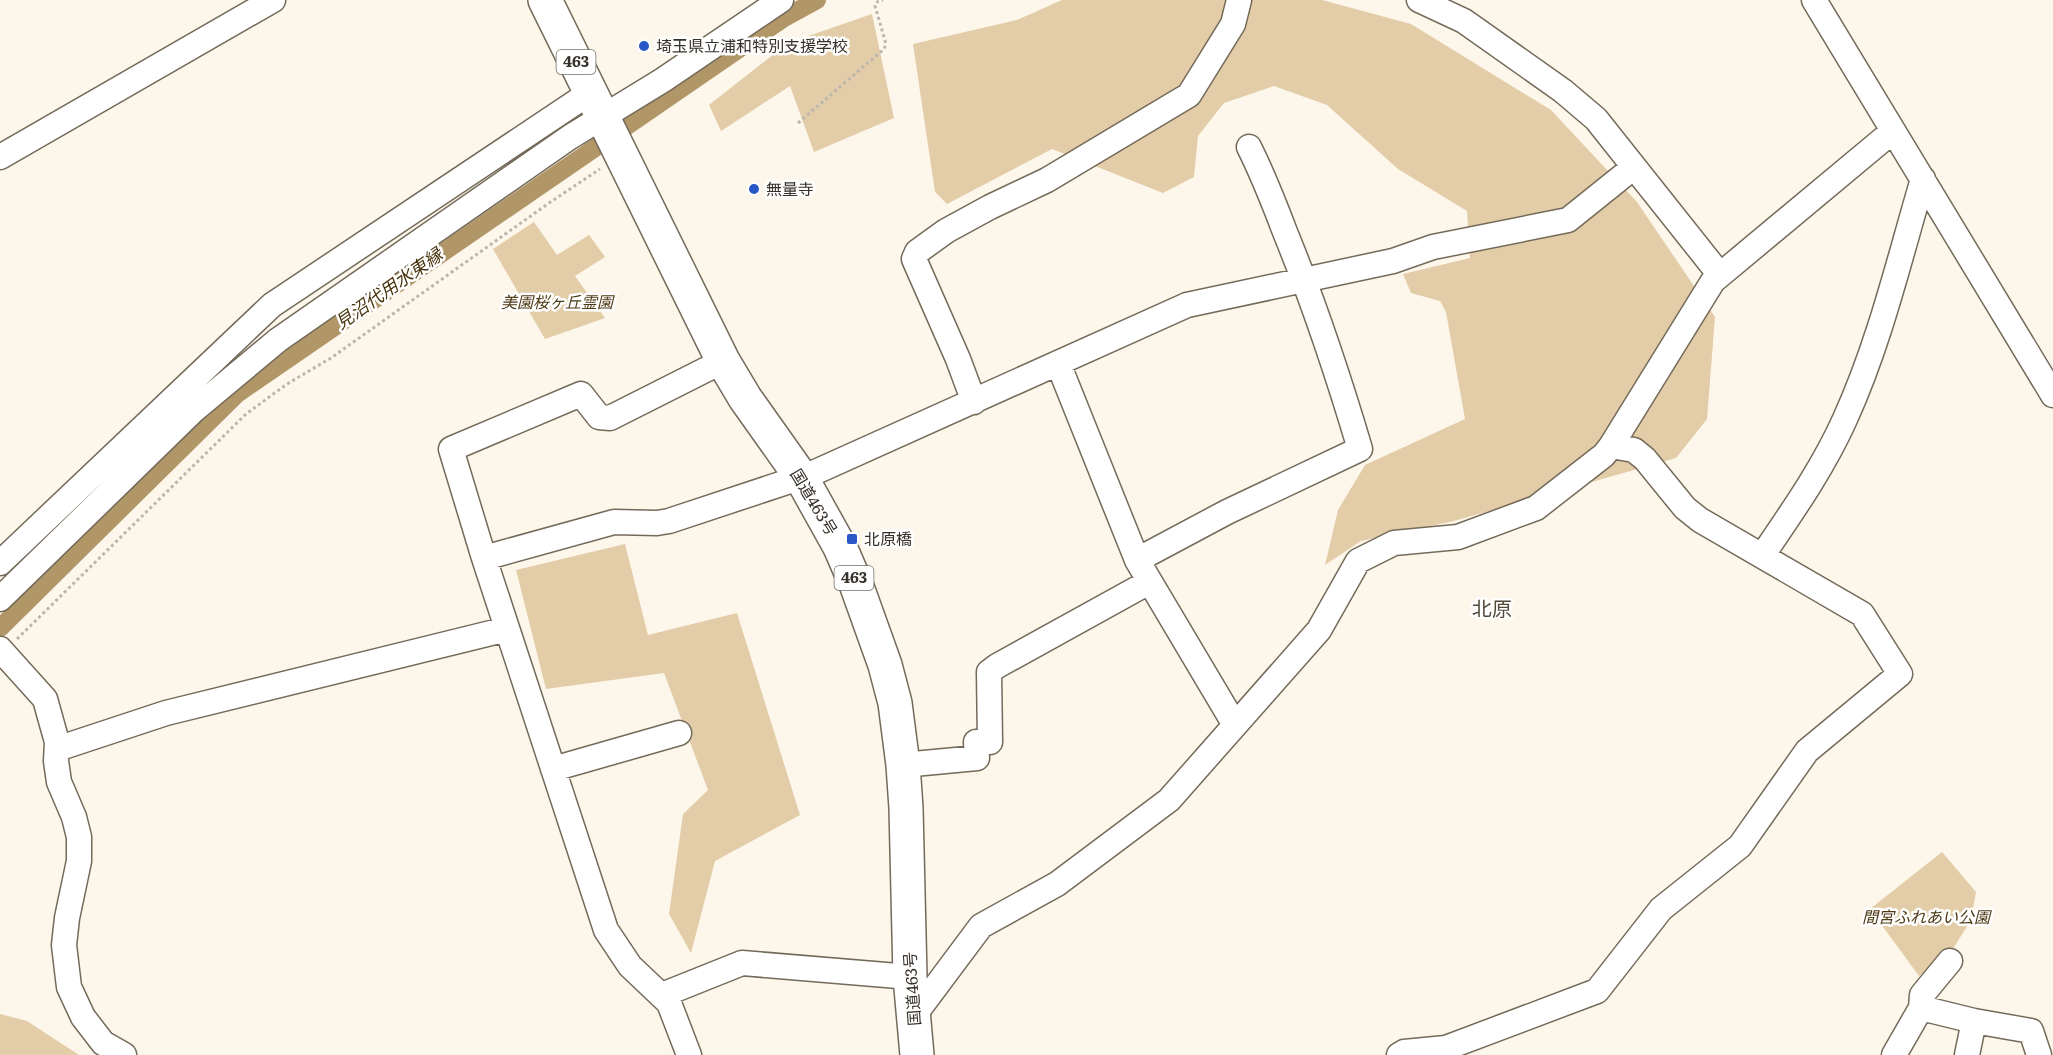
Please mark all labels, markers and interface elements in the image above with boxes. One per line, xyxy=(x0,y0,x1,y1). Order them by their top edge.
place label: 埼玉県立浦和特別支援学校 xyxy=(656,33,848,57)
marker: 埼玉県立浦和特別支援学校 xyxy=(637,39,651,53)
road number: 463 xyxy=(556,50,596,74)
place label: 無量寺 xyxy=(766,176,814,200)
marker: 無量寺 xyxy=(747,182,761,196)
water label: 見沼代用水東縁 xyxy=(329,239,449,335)
park label: 美園桜ヶ丘霊園 xyxy=(501,289,615,313)
street label: 国道463号 xyxy=(785,464,844,539)
place label: 北原橋 xyxy=(864,526,912,550)
marker: 北原橋 xyxy=(845,532,859,546)
road number: 463 xyxy=(834,566,874,590)
district label: 北原 xyxy=(1472,592,1512,622)
park label: 間宮ふれあい公園 xyxy=(1862,904,1992,928)
street label: 国道463号 xyxy=(896,951,926,1027)

